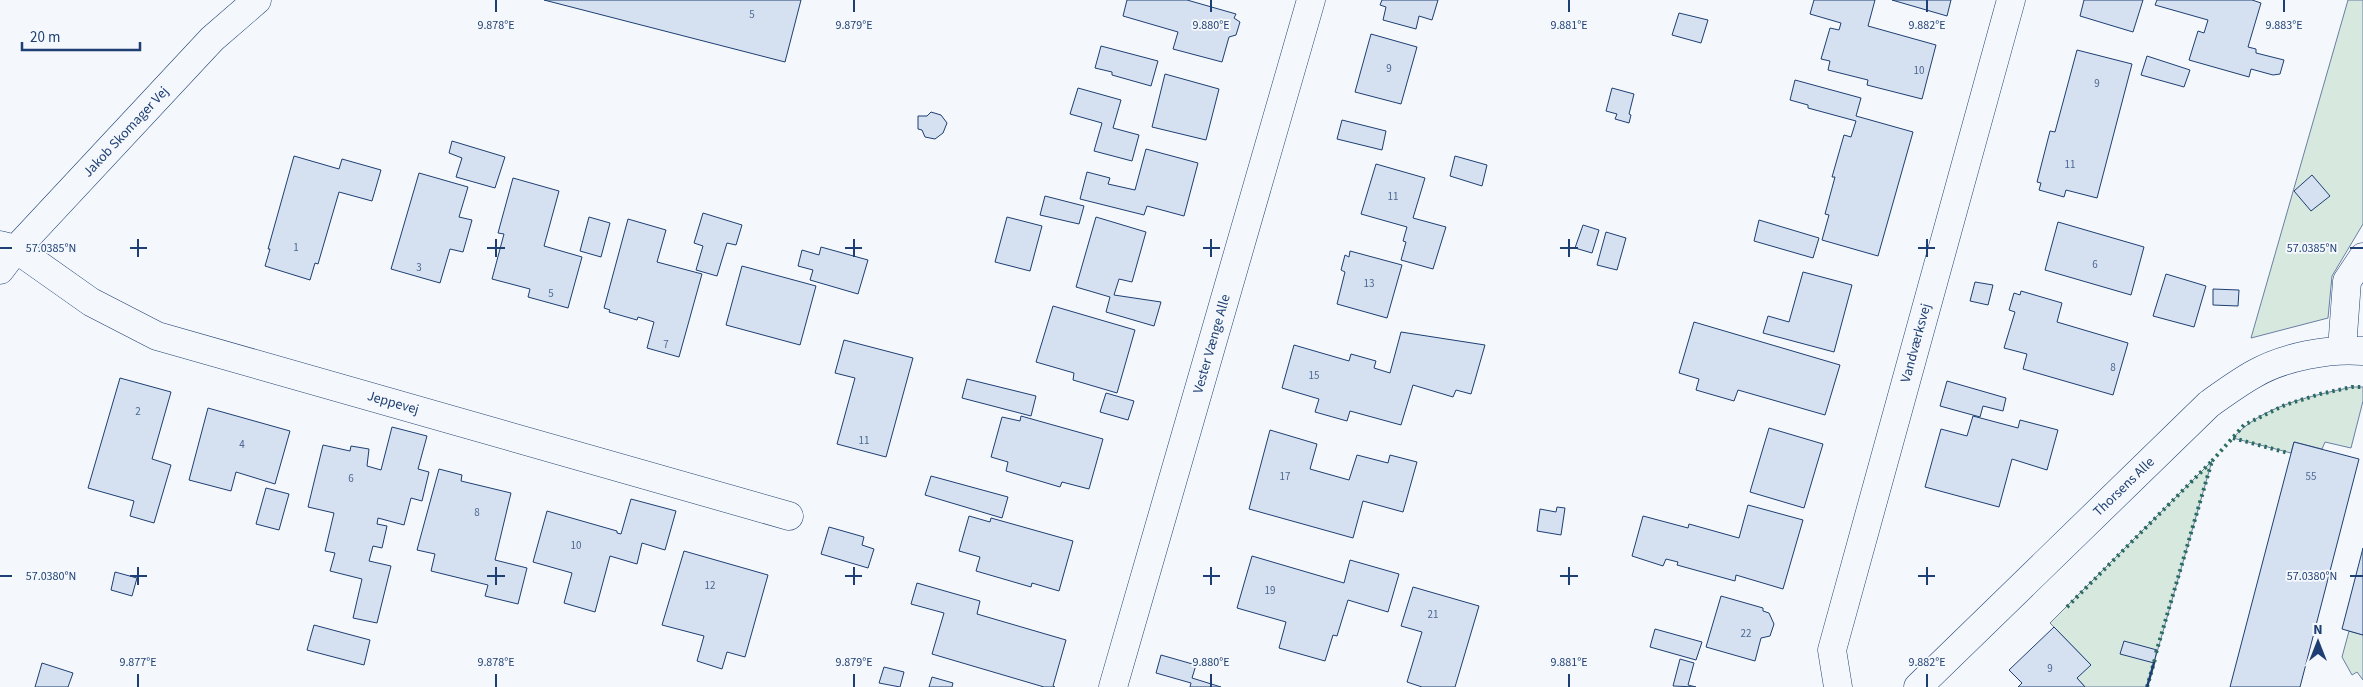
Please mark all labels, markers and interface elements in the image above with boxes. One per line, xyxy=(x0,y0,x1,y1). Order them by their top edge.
house number: 5 xyxy=(749,7,755,22)
text: 9.878°E xyxy=(477,17,515,34)
text: 9.879°E xyxy=(835,17,873,34)
text: 9.880°E xyxy=(1192,17,1230,34)
text: 9.881°E xyxy=(1550,17,1588,34)
text: 9.882°E xyxy=(1908,17,1946,34)
text: 9.883°E xyxy=(2265,17,2303,34)
scale bar xyxy=(22,20,140,52)
text: 20 m xyxy=(30,27,60,48)
house number: 9 xyxy=(1386,61,1392,76)
house number: 10 xyxy=(1914,63,1924,78)
house number: 9 xyxy=(2094,76,2100,91)
street label: Jakob Skomager Vej xyxy=(79,82,173,182)
house number: 11 xyxy=(2065,157,2075,172)
house number: 11 xyxy=(1388,189,1398,204)
text: 57.0385°N xyxy=(26,240,76,257)
house number: 1 xyxy=(293,240,299,255)
text: 57.0385°N xyxy=(2287,240,2337,257)
house number: 6 xyxy=(2092,257,2098,272)
house number: 3 xyxy=(416,260,422,275)
house number: 13 xyxy=(1364,276,1374,291)
house number: 5 xyxy=(548,286,554,301)
street label: Vester Vænge Alle xyxy=(1188,292,1236,396)
street label: Vandværksvej xyxy=(1896,301,1936,385)
house number: 7 xyxy=(663,337,669,352)
house number: 8 xyxy=(2110,360,2116,375)
house number: 15 xyxy=(1309,368,1319,383)
street label: Jeppevej xyxy=(365,386,421,420)
house number: 2 xyxy=(135,404,141,419)
house number: 11 xyxy=(859,433,869,448)
house number: 4 xyxy=(239,437,245,452)
street label: Thorsens Alle xyxy=(2089,453,2159,521)
house number: 17 xyxy=(1280,469,1290,484)
house number: 55 xyxy=(2306,469,2316,484)
house number: 6 xyxy=(348,471,354,486)
house number: 8 xyxy=(474,505,480,520)
house number: 10 xyxy=(571,538,581,553)
text: 57.0380°N xyxy=(26,568,76,585)
text: 57.0380°N xyxy=(2287,568,2337,585)
house number: 12 xyxy=(705,578,715,593)
house number: 19 xyxy=(1265,583,1275,598)
house number: 21 xyxy=(1428,607,1438,622)
north arrow xyxy=(2293,617,2343,667)
text: N xyxy=(2313,620,2323,640)
house number: 22 xyxy=(1741,626,1751,641)
text: 9.877°E xyxy=(119,654,157,671)
text: 9.878°E xyxy=(477,654,515,671)
text: 9.879°E xyxy=(835,654,873,671)
text: 9.880°E xyxy=(1192,654,1230,671)
text: 9.881°E xyxy=(1550,654,1588,671)
text: 9.882°E xyxy=(1908,654,1946,671)
house number: 9 xyxy=(2047,661,2053,676)

